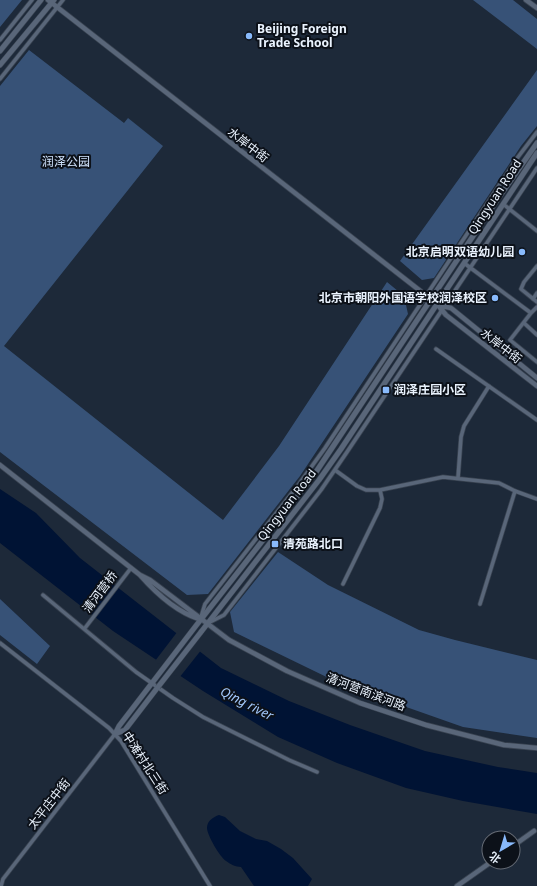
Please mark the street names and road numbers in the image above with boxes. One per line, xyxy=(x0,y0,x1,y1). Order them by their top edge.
street label: 水岸中街 xyxy=(224,123,272,166)
street label: Qingyuan Road xyxy=(464,156,525,238)
street label: 水岸中街 xyxy=(477,324,525,367)
street label: Qingyuan Road xyxy=(253,465,320,544)
street label: 清河营桥 xyxy=(78,567,121,616)
street label: 清河营南滨河路 xyxy=(324,669,408,715)
street label: 中滩村北三街 xyxy=(119,728,172,798)
street label: 太平庄中街 xyxy=(23,775,74,833)

